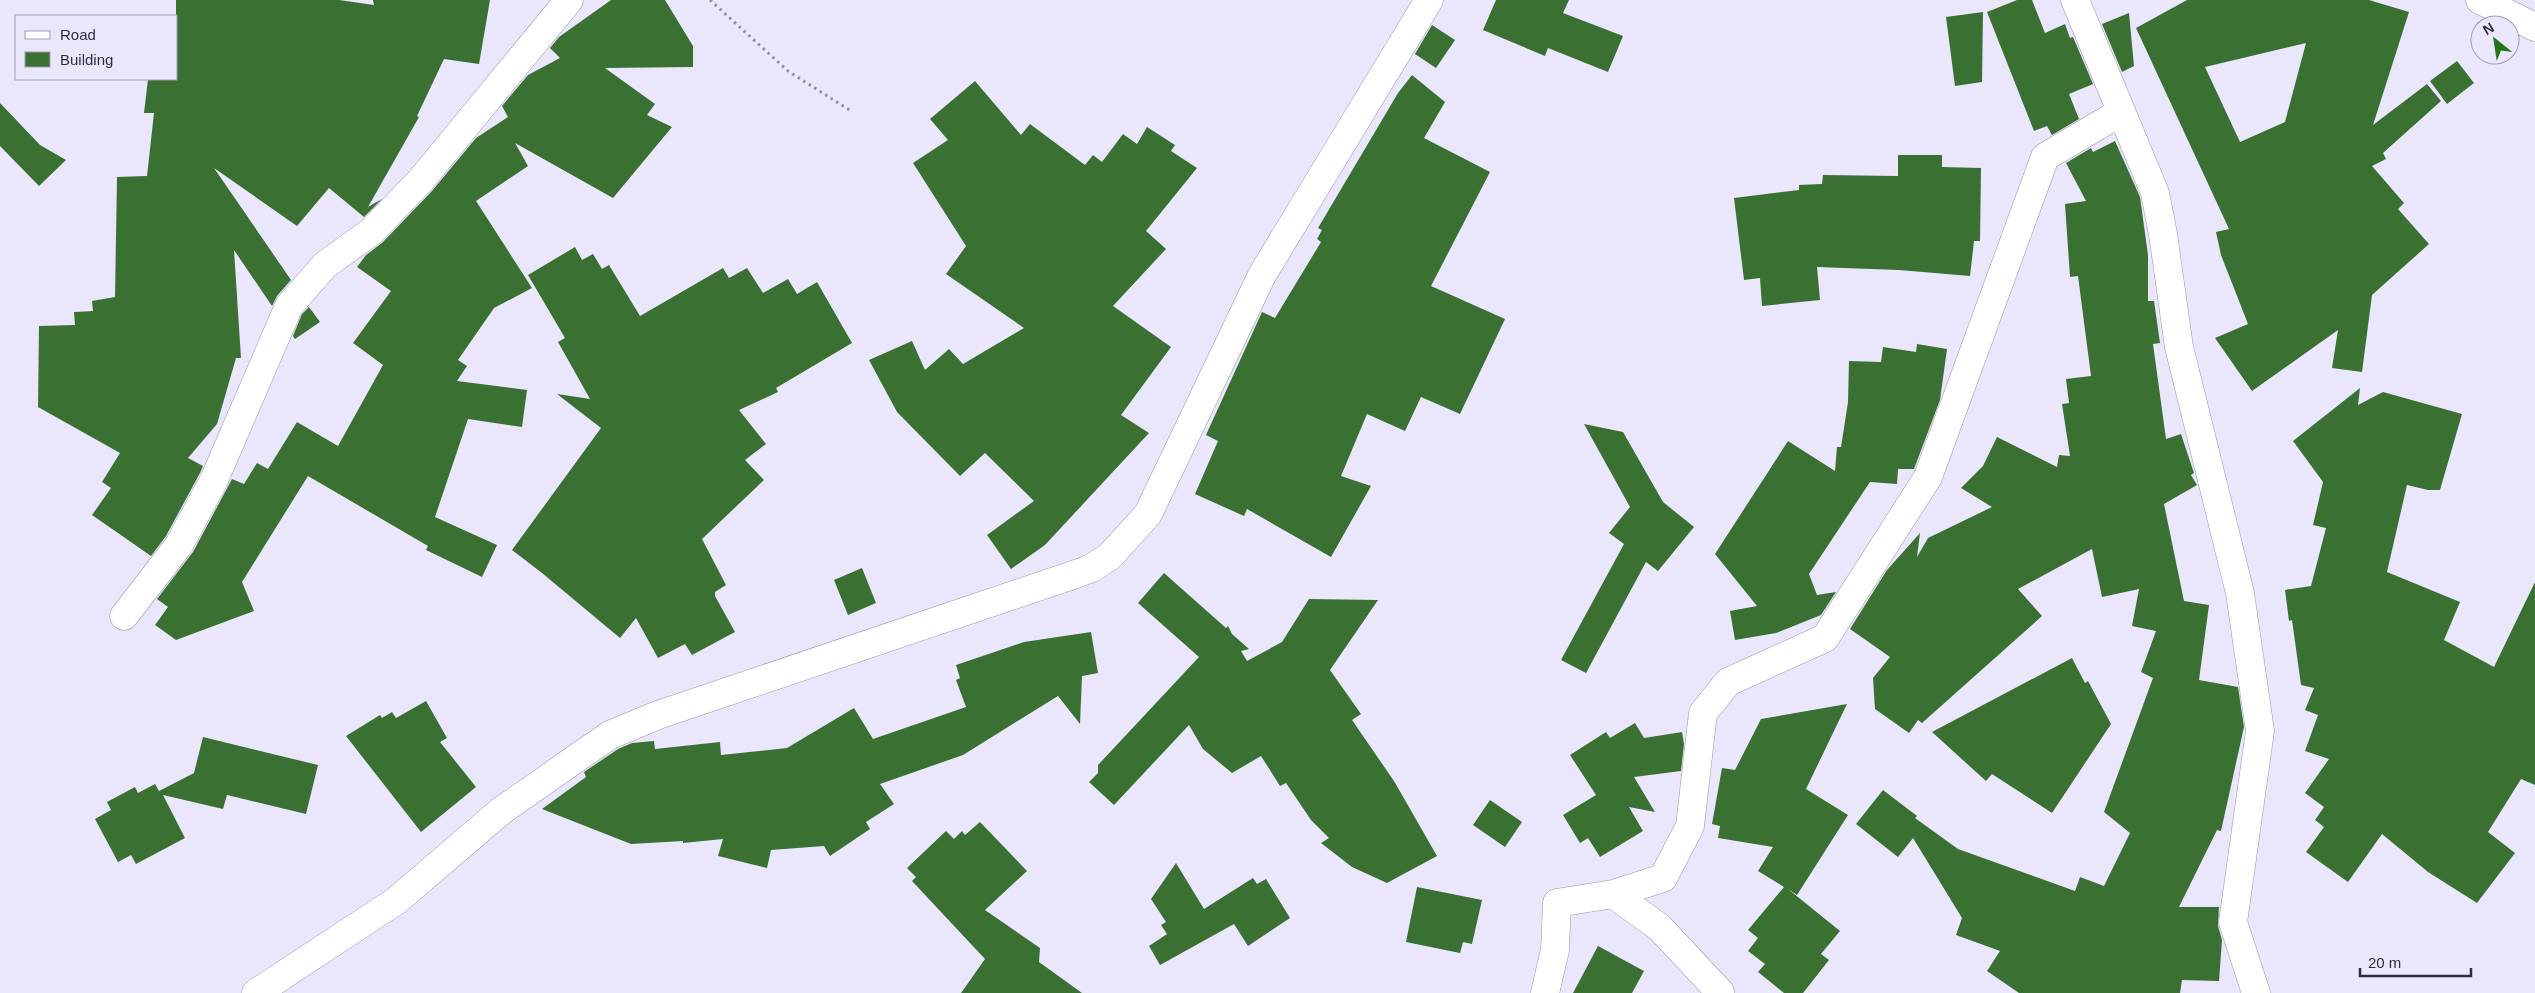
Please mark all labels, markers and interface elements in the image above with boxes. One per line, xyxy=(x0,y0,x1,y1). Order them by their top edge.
legend xyxy=(15,15,178,80)
north arrow xyxy=(2470,15,2520,65)
text: N xyxy=(2480,19,2497,38)
text: Road xyxy=(60,26,96,43)
text: Building xyxy=(60,51,113,68)
scale bar xyxy=(2360,946,2471,978)
text: 20 m xyxy=(2368,954,2401,971)

